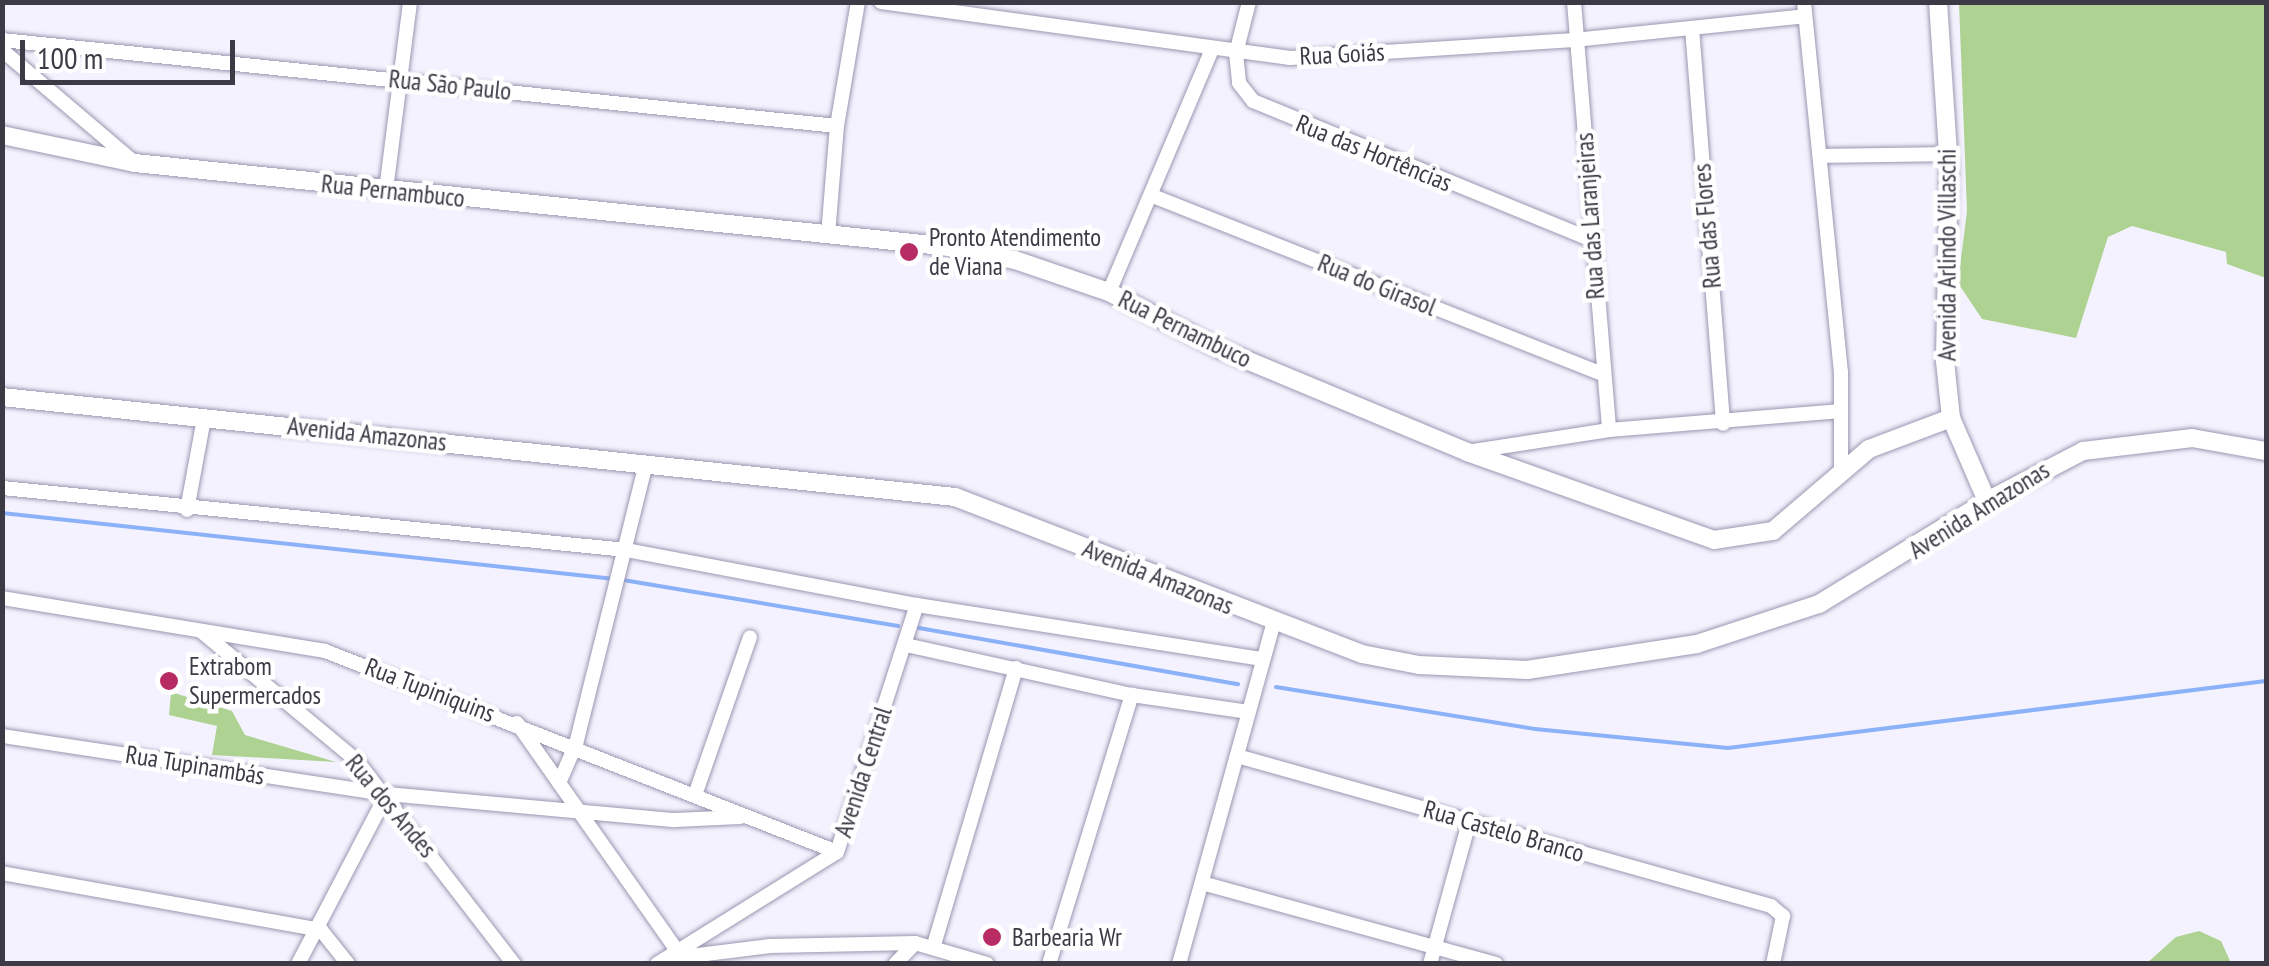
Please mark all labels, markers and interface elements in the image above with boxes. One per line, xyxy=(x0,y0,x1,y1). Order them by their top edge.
scale bar xyxy=(25,20,240,82)
street label: Rua Goiás xyxy=(1299,37,1385,71)
text: 100 m xyxy=(37,38,103,77)
street label: Rua São Paulo xyxy=(387,64,513,106)
street label: Rua das Hortências xyxy=(1292,108,1456,198)
street label: Rua das Laranjeiras xyxy=(1569,132,1611,300)
street label: Avenida Arlindo Villaschi xyxy=(1932,148,1962,362)
street label: Rua das Flores xyxy=(1687,162,1727,290)
street label: Rua Pernambuco xyxy=(320,169,466,213)
place label: Pronto Atendimento de Viana xyxy=(929,223,1102,282)
marker: Pronto Atendimento de Viana xyxy=(898,241,920,263)
street label: Rua do Girasol xyxy=(1314,248,1440,322)
street label: Rua Pernambuco xyxy=(1114,284,1256,374)
street label: Avenida Amazonas xyxy=(286,411,448,457)
street label: Avenida Amazonas xyxy=(1903,455,2055,565)
street label: Avenida Amazonas xyxy=(1078,533,1238,621)
street label: Rua Tupiniquins xyxy=(361,651,499,729)
place label: Extrabom Supermercados xyxy=(189,652,321,711)
marker: Extrabom Supermercados xyxy=(158,670,180,692)
street label: Avenida Central xyxy=(828,703,898,841)
street label: Rua Tupinambás xyxy=(123,739,267,791)
street label: Rua dos Andes xyxy=(339,748,443,864)
street label: Rua Castelo Branco xyxy=(1420,794,1588,868)
place label: Barbearia Wr xyxy=(1012,922,1122,952)
marker: Barbearia Wr xyxy=(981,926,1003,948)

